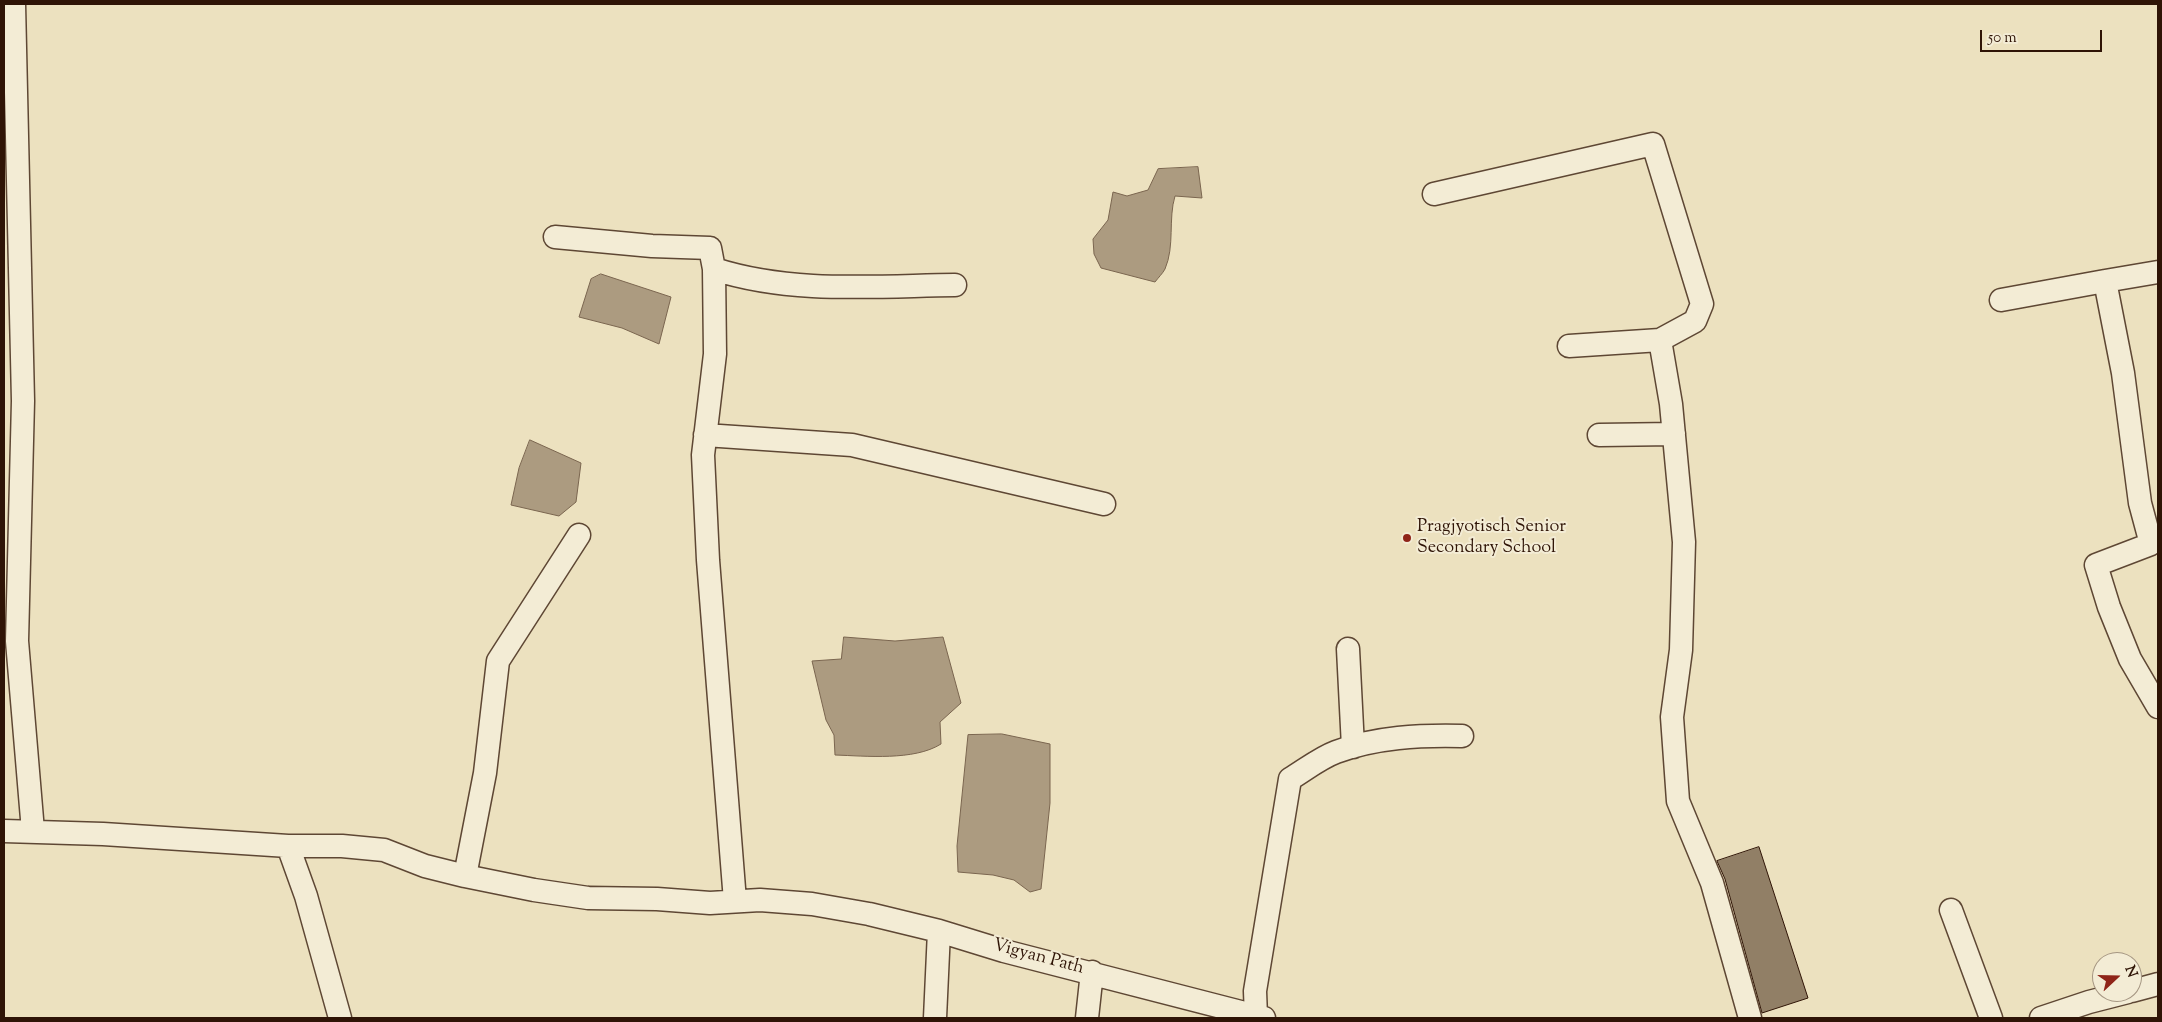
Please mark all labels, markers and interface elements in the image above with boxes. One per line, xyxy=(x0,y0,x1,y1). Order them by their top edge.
scale bar xyxy=(1982,20,2104,52)
text: 50 m xyxy=(1988,28,2017,49)
place label: Pragjyotisch Senior Secondary School xyxy=(1417,517,1566,560)
marker: Pragjyotisch Senior Secondary School xyxy=(1401,532,1413,544)
street label: Vigyan Path xyxy=(990,935,1086,981)
north arrow xyxy=(2092,952,2142,1002)
text: N xyxy=(2119,963,2141,981)

